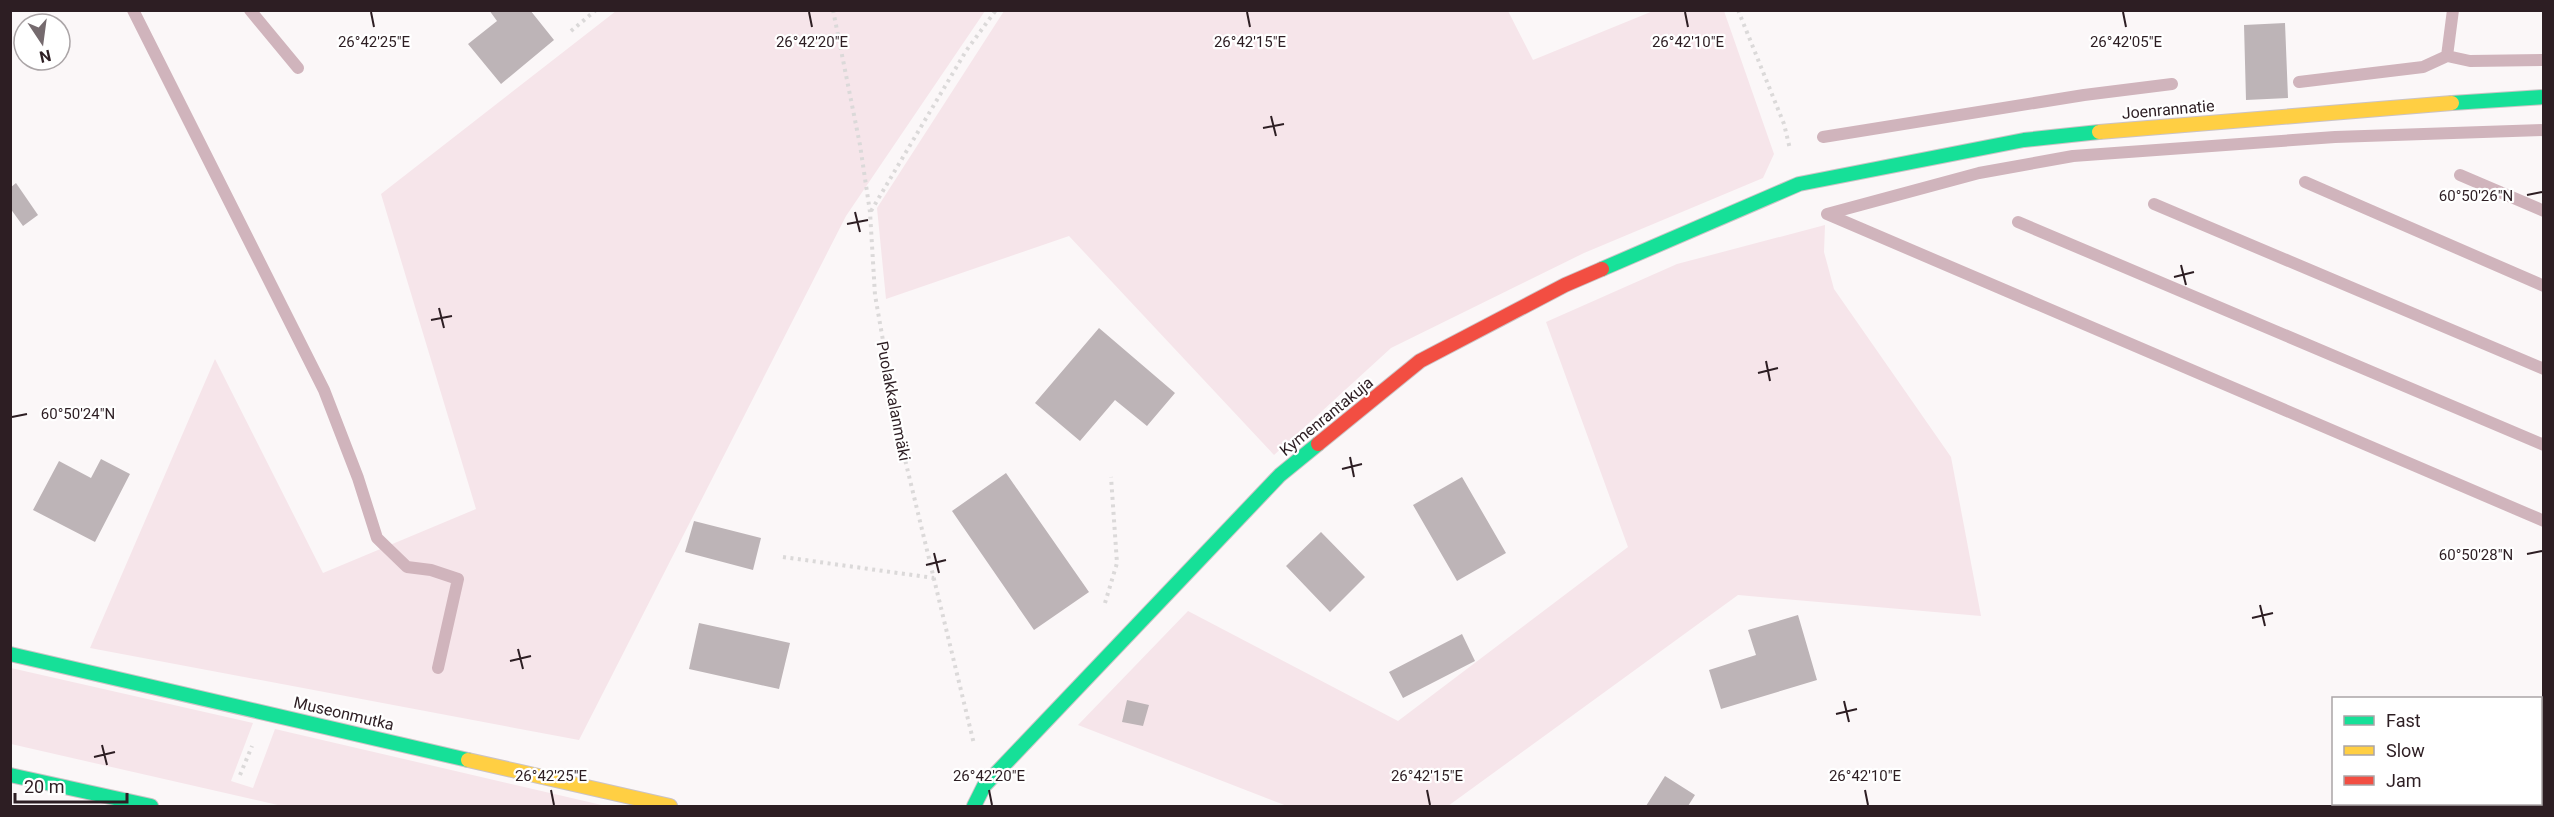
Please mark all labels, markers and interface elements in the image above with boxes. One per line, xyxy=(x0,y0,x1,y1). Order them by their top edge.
north arrow xyxy=(12,12,72,72)
text: 26°42'25"E xyxy=(338,33,411,51)
text: 26°42'20"E xyxy=(776,33,849,51)
text: 26°42'15"E xyxy=(1214,33,1287,51)
text: 26°42'10"E xyxy=(1652,33,1725,51)
text: 26°42'05"E xyxy=(2090,33,2163,51)
text: N xyxy=(38,46,53,67)
street label: Joenrannatie xyxy=(2121,96,2215,123)
text: 60°50'26"N xyxy=(2439,187,2513,205)
street label: Puolakkalanmäki xyxy=(873,340,914,463)
street label: Kymenrantakuja xyxy=(1276,373,1377,460)
text: 60°50'24"N xyxy=(41,405,115,423)
text: 60°50'28"N xyxy=(2439,546,2513,564)
street label: Museonmutka xyxy=(292,693,396,734)
legend xyxy=(2332,697,2542,805)
text: Fast xyxy=(2386,710,2421,731)
text: Slow xyxy=(2386,740,2425,761)
scale bar xyxy=(15,766,128,804)
text: 26°42'25"E xyxy=(515,767,588,785)
text: 26°42'20"E xyxy=(953,767,1026,785)
text: 26°42'15"E xyxy=(1391,767,1464,785)
text: 26°42'10"E xyxy=(1829,767,1902,785)
text: Jam xyxy=(2386,770,2422,791)
text: 20 m xyxy=(24,776,64,797)

